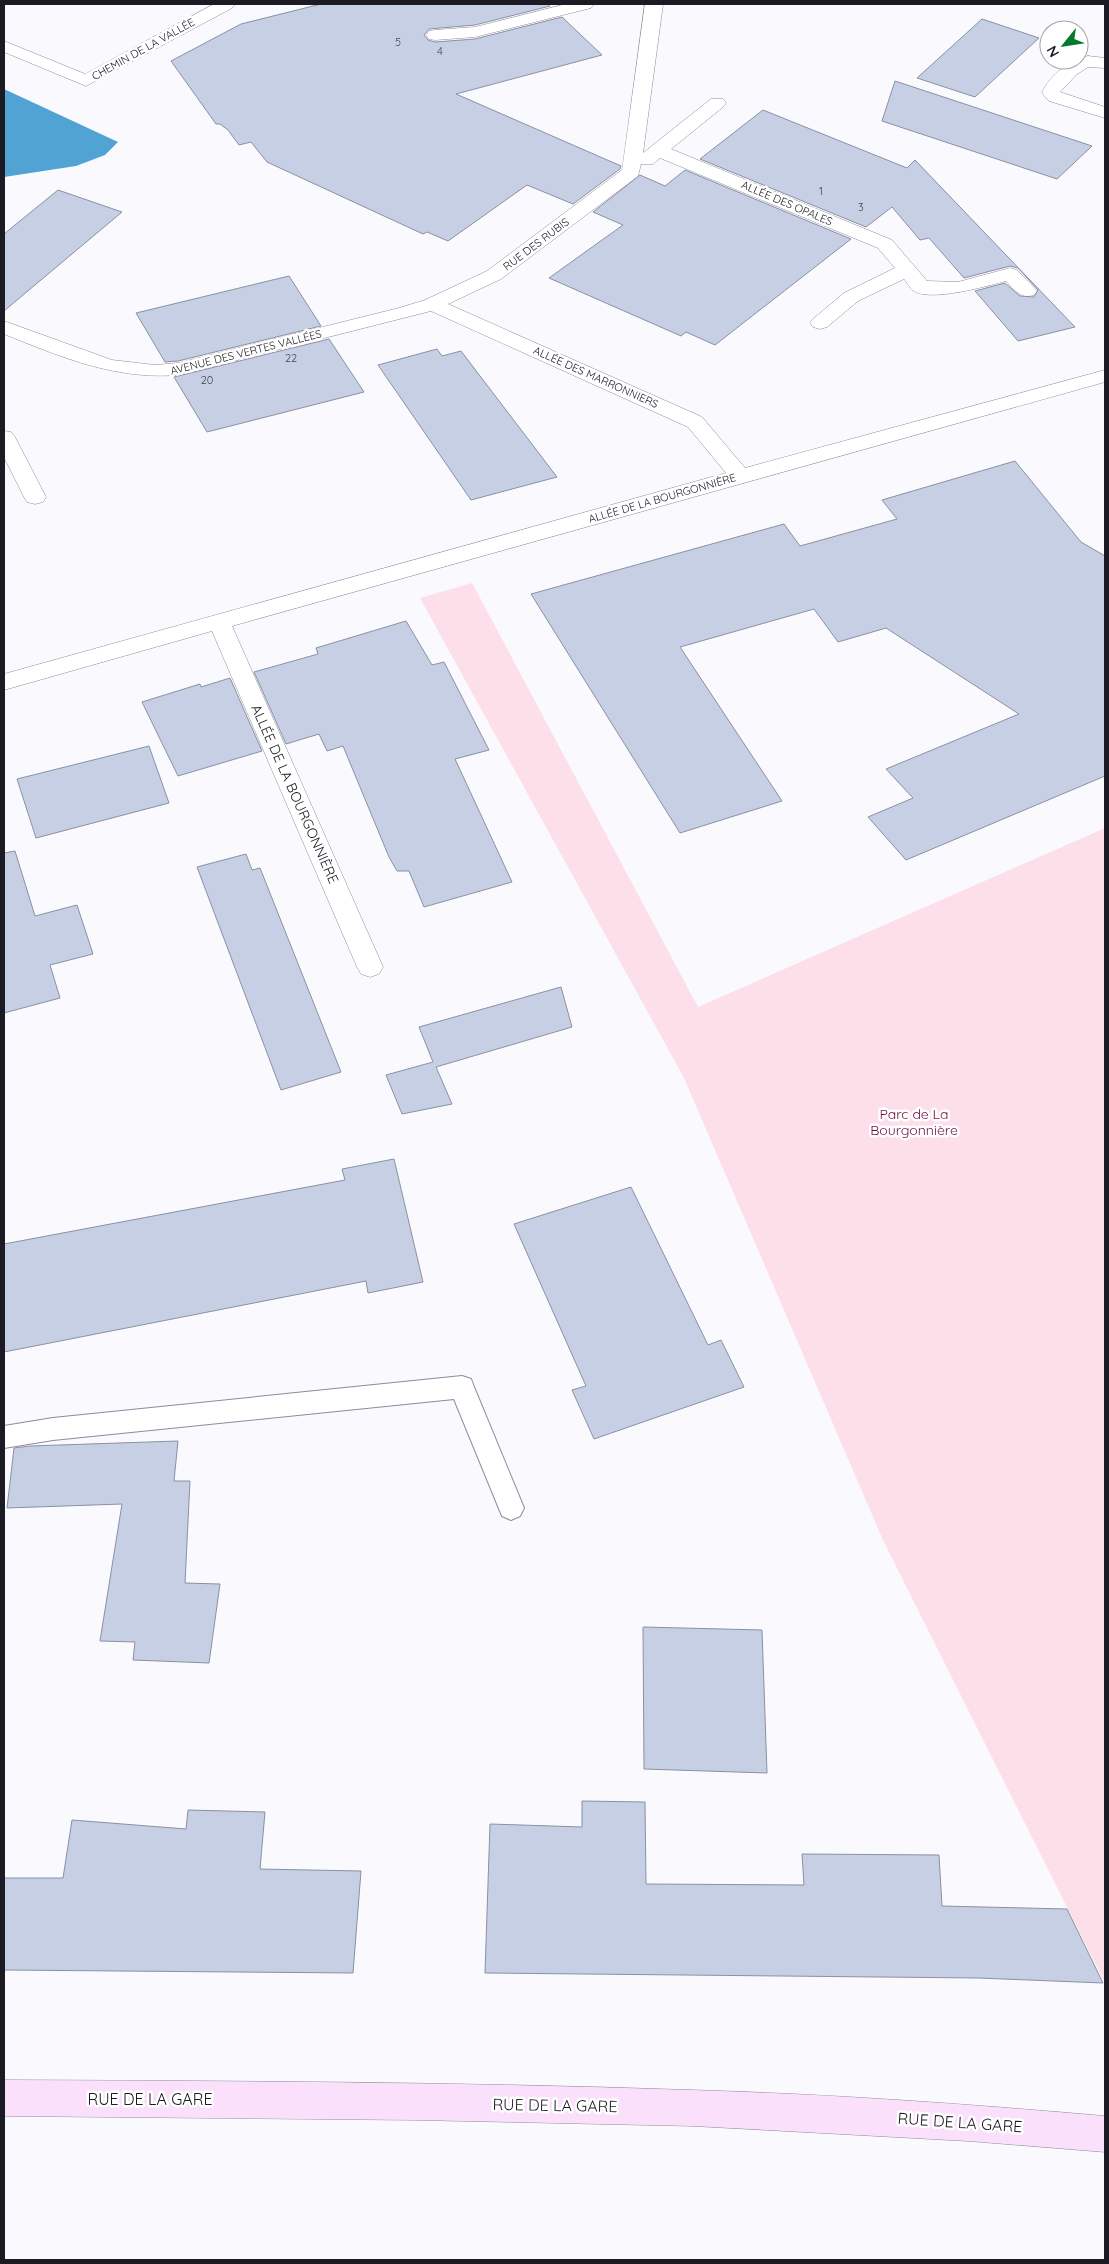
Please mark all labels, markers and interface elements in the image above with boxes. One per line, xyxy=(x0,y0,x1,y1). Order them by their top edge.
street label: CHEMIN DE LA VALLÉE xyxy=(89,15,197,83)
north arrow xyxy=(1039,20,1089,70)
house number: 5 xyxy=(395,35,401,49)
text: N xyxy=(1042,43,1063,60)
house number: 4 xyxy=(437,44,443,58)
street label: ALLÉE DES OPALES xyxy=(739,177,835,229)
house number: 1 xyxy=(819,184,823,198)
house number: 3 xyxy=(858,200,864,214)
street label: RUE DES RUBIS xyxy=(500,215,572,273)
street label: AVENUE DES VERTES VALLÉES xyxy=(169,326,323,378)
street label: ALLÉE DES MARRONNIERS xyxy=(531,343,661,411)
house number: 22 xyxy=(285,351,297,365)
house number: 20 xyxy=(201,373,213,387)
street label: ALLÉE DE LA BOURGONNIÈRE xyxy=(587,470,737,526)
street label: ALLÉE DE LA BOURGONNIÈRE xyxy=(247,701,343,887)
park label: Parc de La Bourgonnière xyxy=(870,1105,958,1139)
street label: RUE DE LA GARE xyxy=(88,2089,212,2109)
street label: RUE DE LA GARE xyxy=(492,2094,618,2116)
street label: RUE DE LA GARE xyxy=(897,2108,1023,2136)

